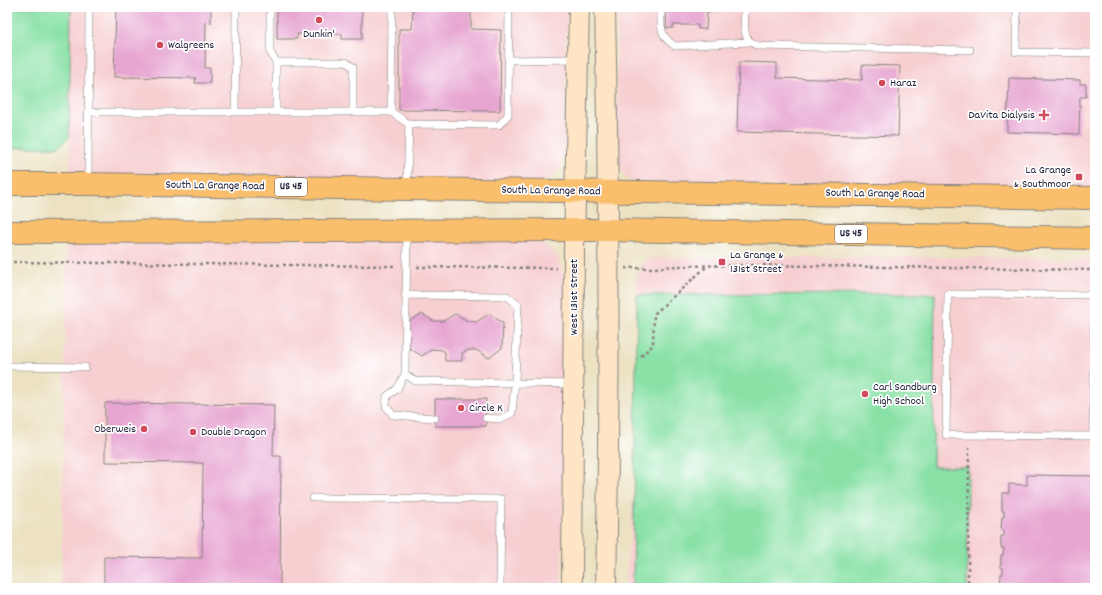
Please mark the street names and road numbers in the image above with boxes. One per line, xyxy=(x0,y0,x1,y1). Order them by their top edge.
street label: South La Grange Road xyxy=(165,177,265,195)
road number: US 45 xyxy=(275,178,307,196)
street label: South La Grange Road xyxy=(501,182,601,200)
street label: South La Grange Road xyxy=(825,185,925,203)
road number: US 45 xyxy=(835,225,867,243)
street label: West 131st Street xyxy=(566,258,583,335)

